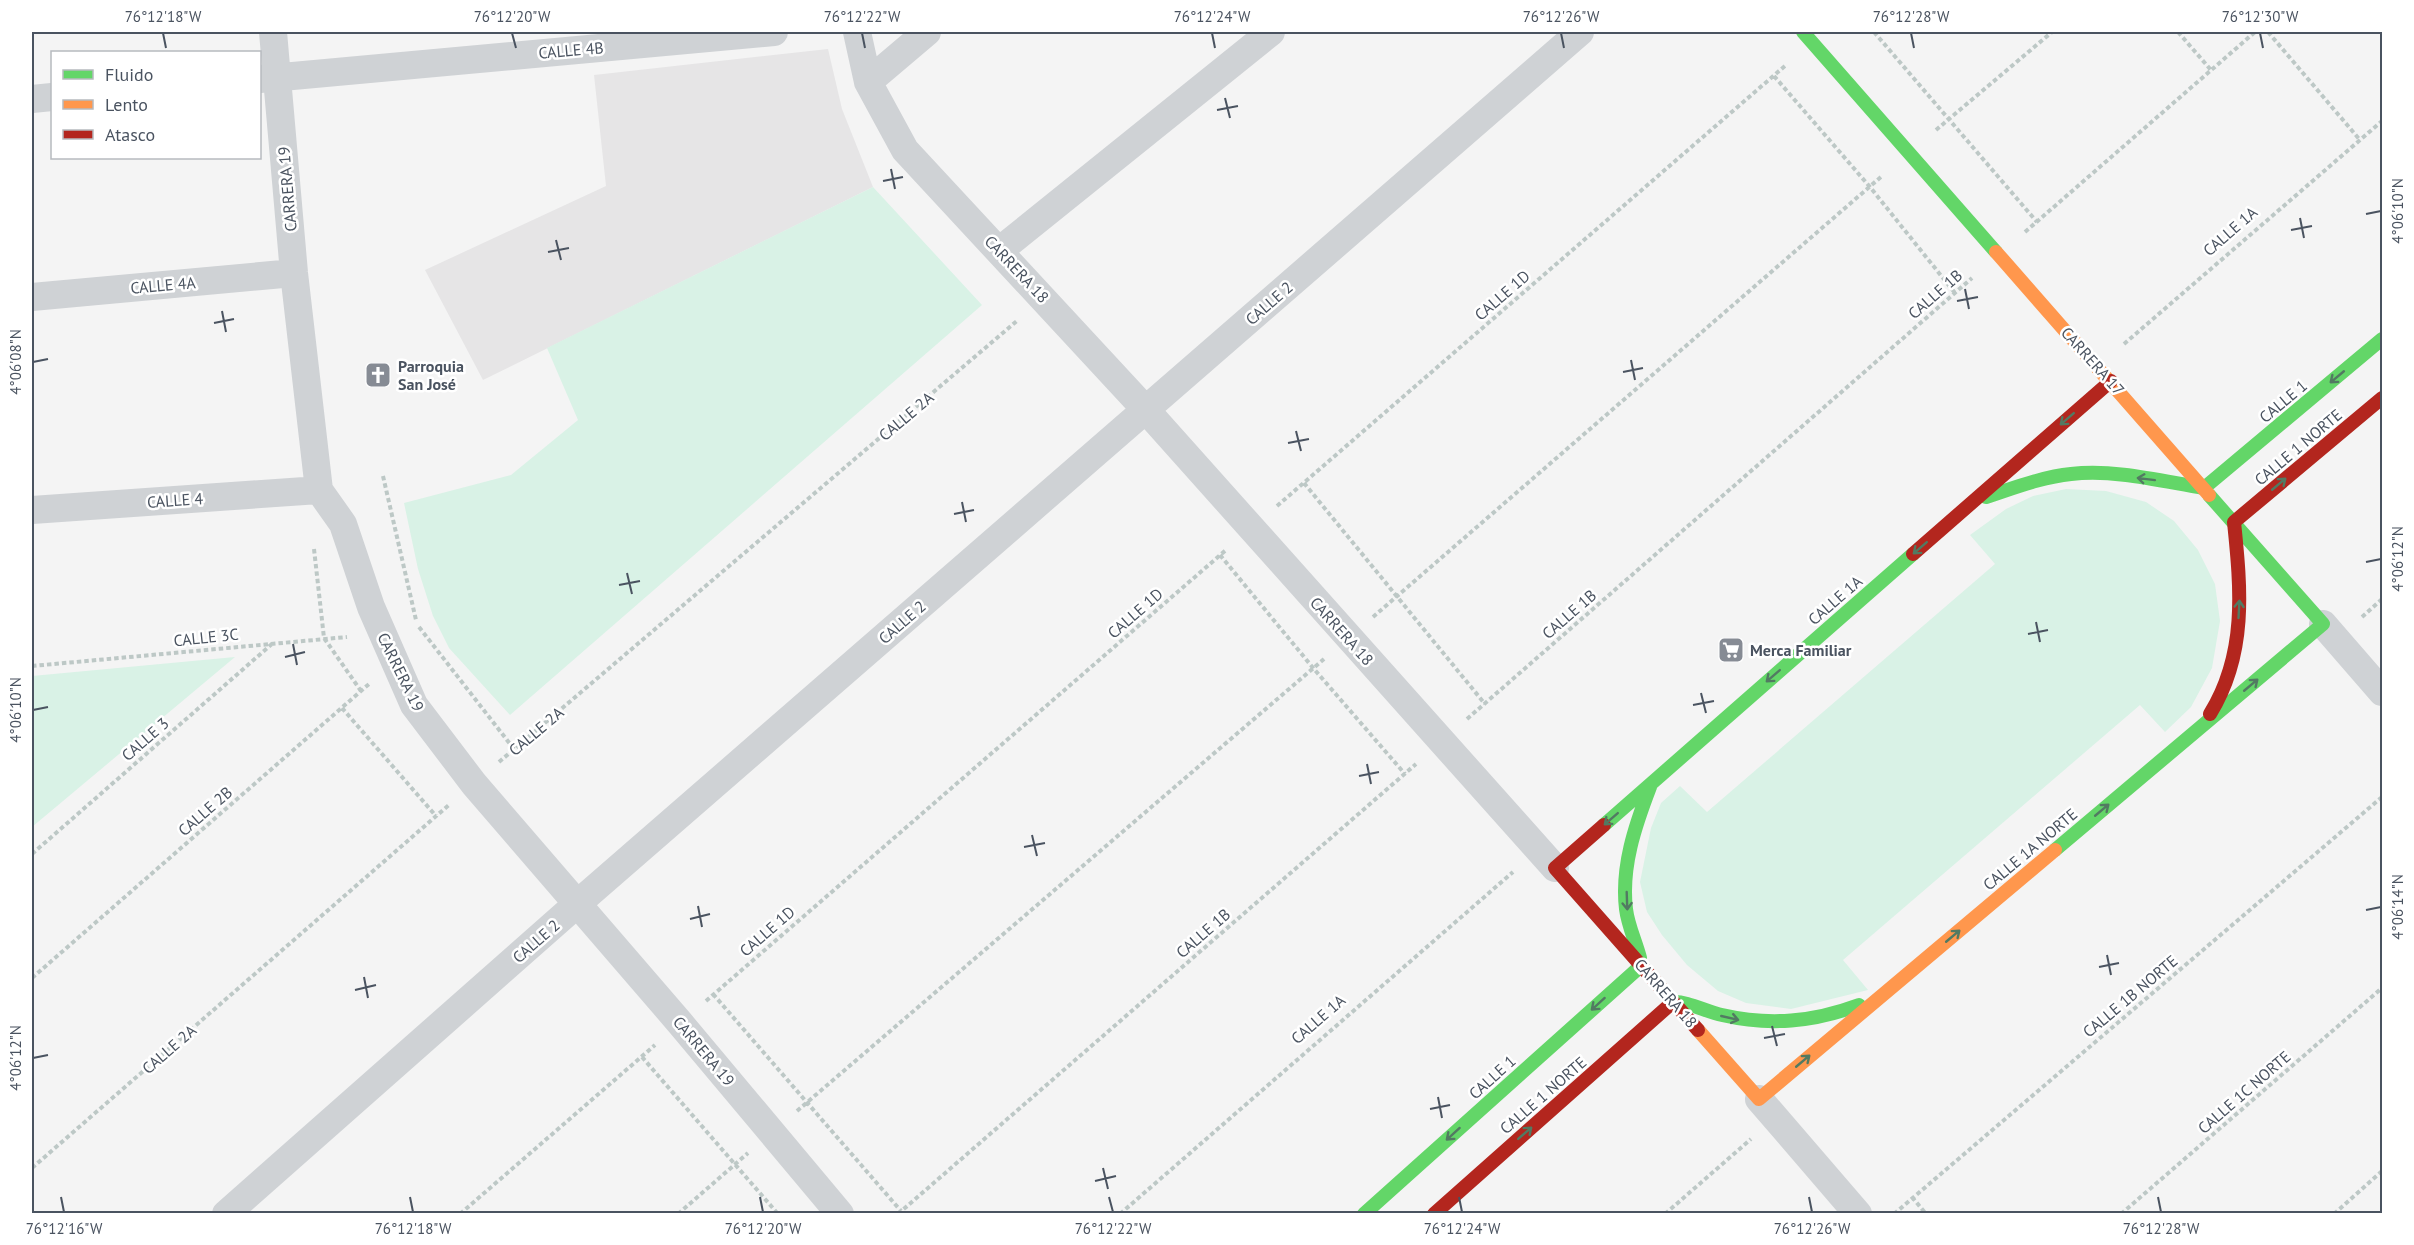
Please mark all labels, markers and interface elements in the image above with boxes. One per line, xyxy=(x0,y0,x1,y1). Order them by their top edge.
text: 76°12'18"W xyxy=(125,7,202,26)
text: 76°12'20"W xyxy=(474,7,551,26)
text: 76°12'22"W xyxy=(824,7,901,26)
text: 76°12'24"W xyxy=(1174,7,1251,26)
text: 76°12'26"W xyxy=(1523,7,1600,26)
text: 76°12'28"W xyxy=(1873,7,1950,26)
text: 76°12'30"W xyxy=(2222,7,2299,26)
street label: CALLE 4B xyxy=(537,37,605,63)
legend xyxy=(51,51,261,159)
text: Fluido xyxy=(105,63,153,86)
text: Lento xyxy=(105,93,148,116)
text: Atasco xyxy=(105,123,155,146)
street label: CARRERA 19 xyxy=(273,146,301,232)
text: 4°06'10"N xyxy=(2388,178,2407,244)
street label: CALLE 1A xyxy=(2199,202,2262,260)
street label: CARRERA 18 xyxy=(981,231,1053,307)
street label: CALLE 1B xyxy=(1904,265,1966,323)
street label: CALLE 1D xyxy=(1470,266,1534,324)
street label: CALLE 4A xyxy=(129,272,197,298)
street label: CALLE 2 xyxy=(1241,277,1297,329)
street label: CARRERA 17 xyxy=(2057,323,2129,399)
text: 4°06'08"N xyxy=(6,329,25,395)
place label: Parroquia San José xyxy=(398,356,464,394)
church icon: Parroquia San José xyxy=(363,360,393,390)
one-way arrow xyxy=(2330,370,2346,383)
street label: CALLE 1 xyxy=(2255,375,2311,427)
street label: CALLE 2A xyxy=(874,387,938,445)
street label: CALLE 1 NORTE xyxy=(2250,405,2346,489)
one-way arrow xyxy=(2060,412,2075,426)
one-way arrow xyxy=(2136,473,2156,484)
one-way arrow xyxy=(2271,478,2287,491)
street label: CALLE 4 xyxy=(146,488,204,512)
text: 4°06'12"N xyxy=(2388,526,2407,592)
one-way arrow xyxy=(1913,541,1928,555)
street label: CALLE 1A xyxy=(1804,571,1867,629)
street label: CALLE 1D xyxy=(1103,584,1167,642)
street label: CALLE 1B xyxy=(1538,585,1600,643)
street label: CARRERA 18 xyxy=(1306,593,1378,669)
street label: CALLE 2 xyxy=(874,596,930,648)
one-way arrow xyxy=(2234,600,2245,620)
street label: CALLE 3C xyxy=(172,624,240,650)
street label: CARRERA 19 xyxy=(373,629,429,715)
supermarket icon: Merca Familiar xyxy=(1716,635,1746,665)
place label: Merca Familiar xyxy=(1750,640,1852,660)
one-way arrow xyxy=(1766,669,1781,683)
text: 4°06'10"N xyxy=(6,677,25,743)
one-way arrow xyxy=(2243,678,2259,691)
street label: CALLE 2A xyxy=(504,702,568,760)
street label: CALLE 3 xyxy=(117,713,173,765)
street label: CALLE 2B xyxy=(174,782,236,840)
street label: CALLE 1A NORTE xyxy=(1979,804,2081,894)
one-way arrow xyxy=(2094,804,2110,817)
one-way arrow xyxy=(1604,812,1619,826)
text: 4°06'14"N xyxy=(2388,874,2407,940)
one-way arrow xyxy=(1621,891,1632,911)
street label: CALLE 1D xyxy=(735,902,799,960)
street label: CALLE 1B xyxy=(1172,904,1234,962)
street label: CALLE 2 xyxy=(508,915,564,967)
one-way arrow xyxy=(1945,929,1960,943)
street label: CALLE 1B NORTE xyxy=(2079,951,2181,1041)
street label: CARRERA 18 xyxy=(1631,954,1701,1032)
street label: CALLE 1A xyxy=(1287,990,1350,1048)
one-way arrow xyxy=(1591,997,1606,1011)
street label: CARRERA 19 xyxy=(669,1012,739,1090)
one-way arrow xyxy=(1720,1013,1739,1025)
street label: CALLE 2A xyxy=(138,1020,201,1078)
text: 4°06'12"N xyxy=(6,1025,25,1091)
street label: CALLE 1C NORTE xyxy=(2193,1046,2295,1138)
street label: CALLE 1 xyxy=(1464,1051,1520,1103)
street label: CALLE 1 NORTE xyxy=(1496,1052,1590,1138)
one-way arrow xyxy=(1795,1055,1811,1068)
one-way arrow xyxy=(1517,1126,1532,1140)
one-way arrow xyxy=(1446,1127,1461,1141)
text: 76°12'16"W xyxy=(26,1219,103,1238)
text: 76°12'18"W xyxy=(375,1219,452,1238)
text: 76°12'20"W xyxy=(725,1219,802,1238)
text: 76°12'22"W xyxy=(1075,1219,1152,1238)
text: 76°12'24"W xyxy=(1424,1219,1501,1238)
text: 76°12'26"W xyxy=(1774,1219,1851,1238)
text: 76°12'28"W xyxy=(2123,1219,2200,1238)

